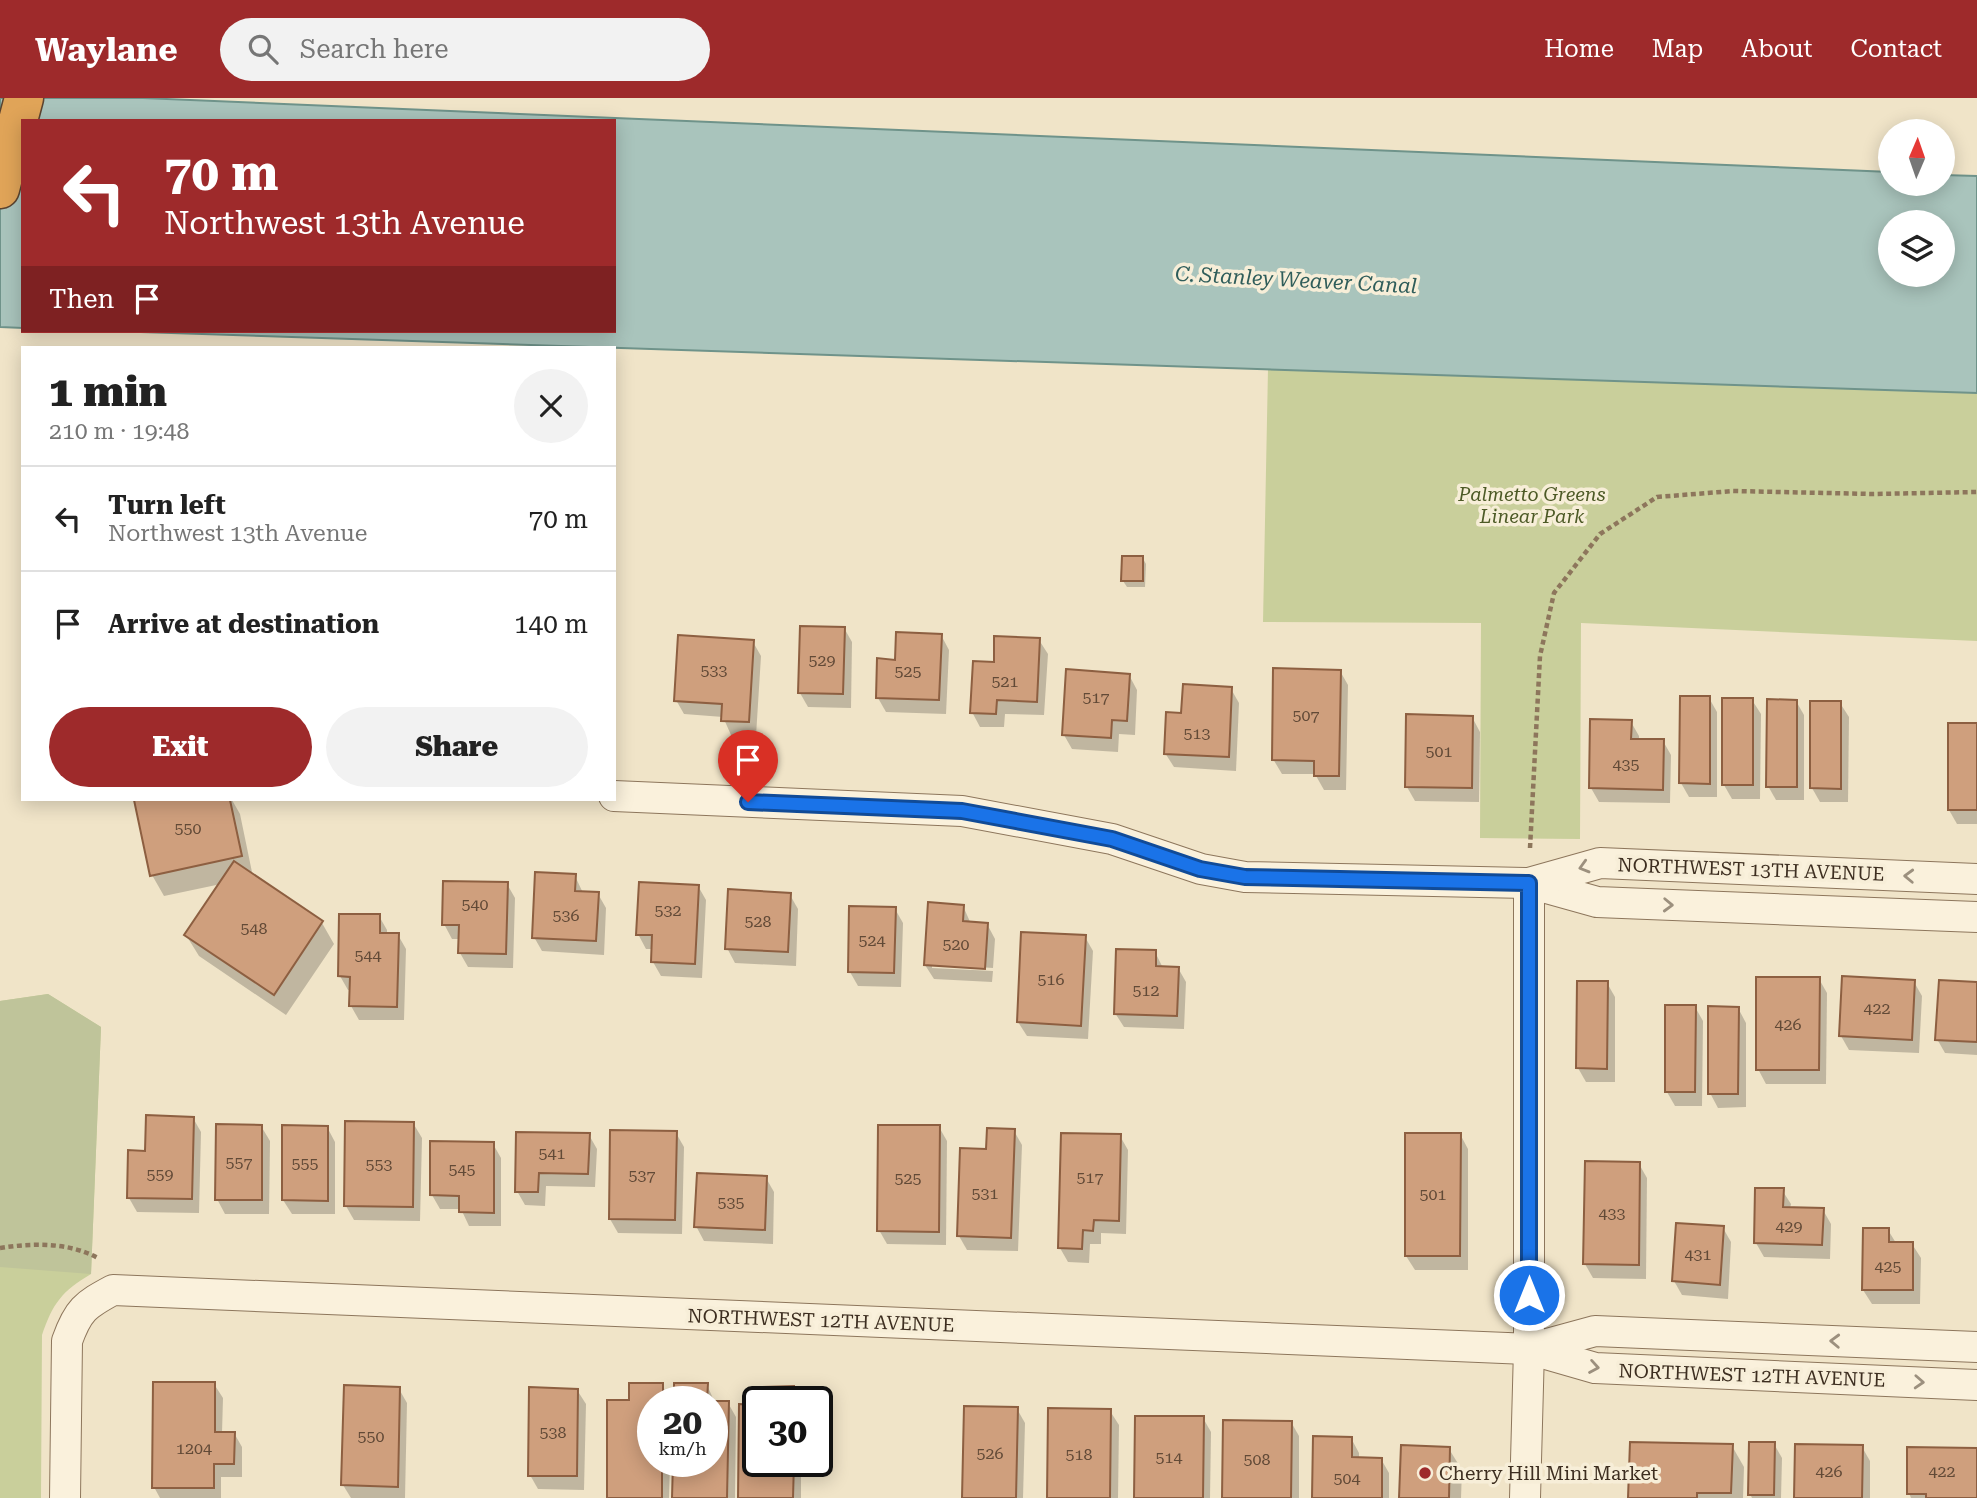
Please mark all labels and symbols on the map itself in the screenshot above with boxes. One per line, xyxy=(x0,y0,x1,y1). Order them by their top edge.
north arrow xyxy=(1878,119,1955,196)
water label: C. Stanley Weaver Canal xyxy=(1175,262,1417,298)
park label: Palmetto Greens Linear Park xyxy=(1457,483,1606,528)
house number: 529 xyxy=(809,651,835,670)
house number: 533 xyxy=(701,661,727,680)
house number: 525 xyxy=(895,662,921,681)
house number: 521 xyxy=(992,672,1018,691)
house number: 517 xyxy=(1083,688,1109,707)
house number: 507 xyxy=(1293,706,1319,725)
house number: 513 xyxy=(1184,724,1210,743)
pin xyxy=(718,730,778,802)
house number: 501 xyxy=(1426,742,1452,761)
house number: 435 xyxy=(1613,755,1639,774)
house number: 550 xyxy=(175,819,201,838)
street label: NORTHWEST 13TH AVENUE xyxy=(1617,853,1885,886)
one-way arrow xyxy=(1578,859,1590,874)
one-way arrow xyxy=(1903,869,1914,884)
house number: 540 xyxy=(462,895,488,914)
one-way arrow xyxy=(1663,898,1674,913)
house number: 532 xyxy=(655,901,681,920)
house number: 536 xyxy=(553,906,579,925)
house number: 528 xyxy=(745,912,771,931)
house number: 548 xyxy=(241,919,267,938)
house number: 524 xyxy=(859,931,885,950)
house number: 520 xyxy=(943,935,969,954)
house number: 544 xyxy=(355,946,381,965)
house number: 516 xyxy=(1038,970,1064,989)
house number: 512 xyxy=(1133,981,1159,1000)
house number: 422 xyxy=(1864,999,1890,1018)
house number: 426 xyxy=(1775,1015,1801,1034)
house number: 541 xyxy=(539,1144,565,1163)
house number: 557 xyxy=(226,1153,252,1172)
house number: 555 xyxy=(292,1154,318,1173)
house number: 553 xyxy=(366,1155,392,1174)
house number: 545 xyxy=(449,1160,475,1179)
house number: 559 xyxy=(147,1165,173,1184)
house number: 537 xyxy=(629,1166,655,1185)
house number: 517 xyxy=(1077,1168,1103,1187)
house number: 525 xyxy=(895,1169,921,1188)
house number: 531 xyxy=(972,1184,998,1203)
house number: 501 xyxy=(1420,1185,1446,1204)
house number: 535 xyxy=(718,1193,744,1212)
house number: 433 xyxy=(1599,1204,1625,1223)
house number: 429 xyxy=(1776,1217,1802,1236)
house number: 431 xyxy=(1685,1245,1711,1264)
house number: 425 xyxy=(1875,1257,1901,1276)
position arrow xyxy=(1492,1258,1566,1332)
street label: NORTHWEST 12TH AVENUE xyxy=(687,1304,955,1337)
one-way arrow xyxy=(1830,1334,1841,1349)
one-way arrow xyxy=(1588,1359,1600,1374)
street label: NORTHWEST 12TH AVENUE xyxy=(1618,1359,1886,1392)
one-way arrow xyxy=(1914,1375,1925,1390)
speed limit sign: 30 xyxy=(742,1386,833,1477)
house number: 538 xyxy=(540,1423,566,1442)
house number: 550 xyxy=(358,1427,384,1446)
house number: 1204 xyxy=(176,1439,212,1458)
house number: 526 xyxy=(977,1444,1003,1463)
house number: 518 xyxy=(1066,1445,1092,1464)
house number: 514 xyxy=(1156,1448,1182,1467)
house number: 508 xyxy=(1244,1450,1270,1469)
place label: Cherry Hill Mini Market xyxy=(1439,1462,1658,1485)
house number: 426 xyxy=(1816,1462,1842,1481)
house number: 422 xyxy=(1929,1462,1955,1481)
marker: Cherry Hill Mini Market xyxy=(1417,1465,1433,1481)
house number: 504 xyxy=(1334,1469,1360,1488)

